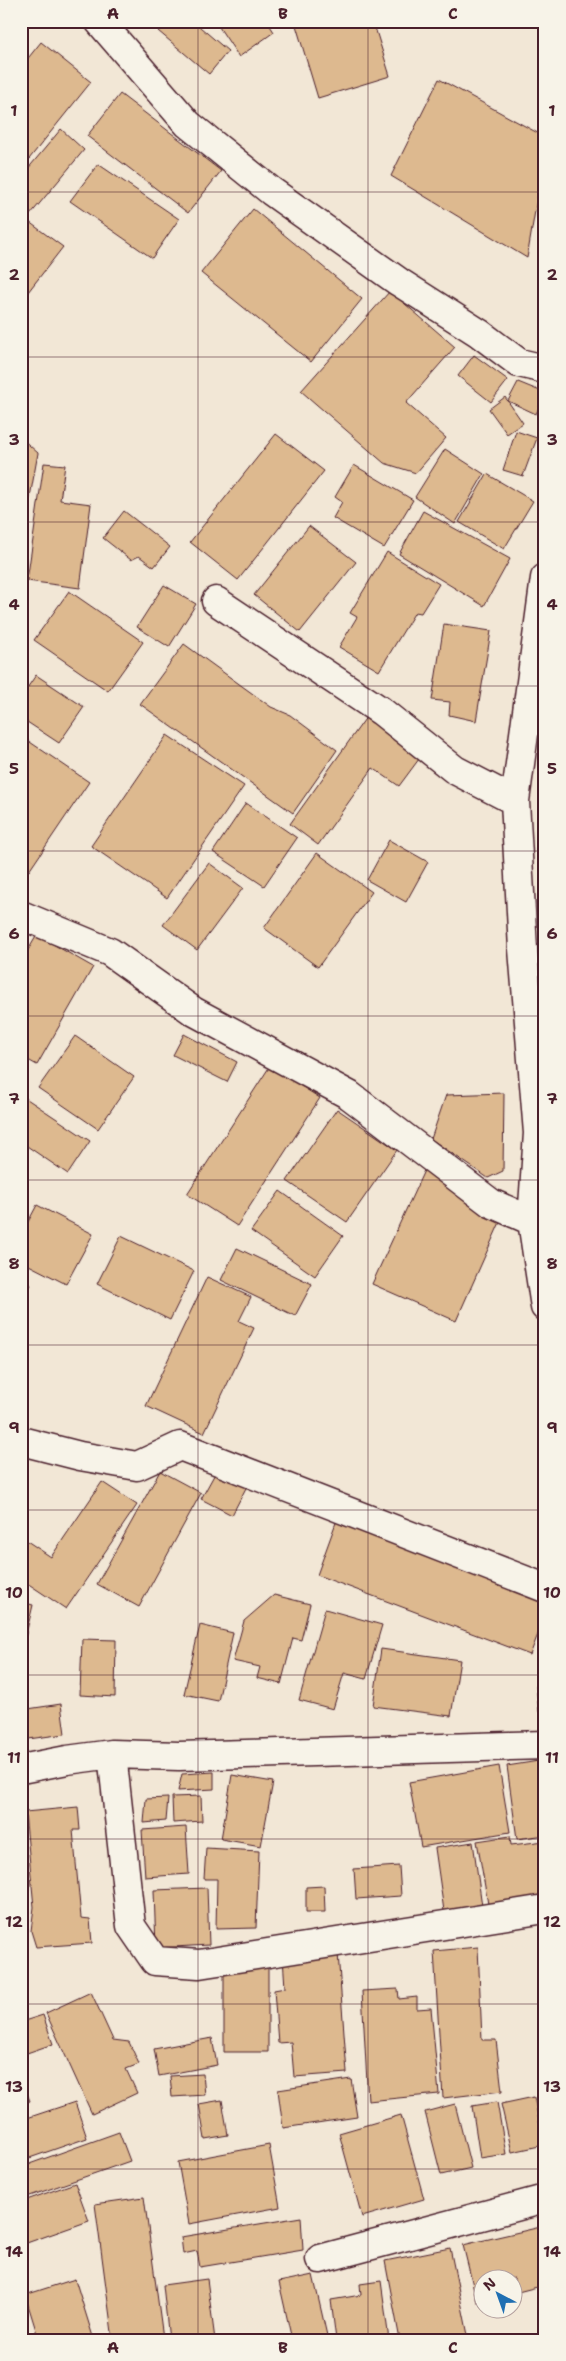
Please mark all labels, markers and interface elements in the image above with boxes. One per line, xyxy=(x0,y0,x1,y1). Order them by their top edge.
text: A xyxy=(107,3,119,24)
text: B xyxy=(278,3,288,24)
text: C xyxy=(448,3,458,24)
text: 1 xyxy=(10,100,18,121)
text: 1 xyxy=(548,100,556,121)
text: 2 xyxy=(8,264,20,285)
text: 2 xyxy=(546,264,558,285)
text: 3 xyxy=(8,429,20,450)
text: 3 xyxy=(546,429,558,450)
text: 4 xyxy=(8,594,20,615)
text: 4 xyxy=(546,594,558,615)
text: 5 xyxy=(9,758,19,779)
text: 5 xyxy=(547,758,557,779)
text: 6 xyxy=(8,923,20,944)
text: 6 xyxy=(546,923,558,944)
text: 7 xyxy=(8,1088,20,1109)
text: 7 xyxy=(546,1088,558,1109)
text: 8 xyxy=(8,1253,20,1274)
text: 8 xyxy=(546,1253,558,1274)
text: 9 xyxy=(8,1417,20,1438)
text: 9 xyxy=(546,1417,558,1438)
text: 10 xyxy=(5,1582,23,1603)
text: 10 xyxy=(543,1582,561,1603)
text: 11 xyxy=(7,1747,21,1768)
text: 11 xyxy=(545,1747,559,1768)
text: 12 xyxy=(5,1911,23,1932)
text: 12 xyxy=(543,1911,561,1932)
text: 13 xyxy=(5,2076,23,2097)
text: 13 xyxy=(543,2076,561,2097)
text: 14 xyxy=(5,2241,23,2262)
text: 14 xyxy=(543,2241,561,2262)
north arrow xyxy=(474,2268,524,2318)
text: N xyxy=(479,2274,500,2295)
text: A xyxy=(107,2337,119,2358)
text: B xyxy=(278,2337,288,2358)
text: C xyxy=(448,2337,458,2358)

